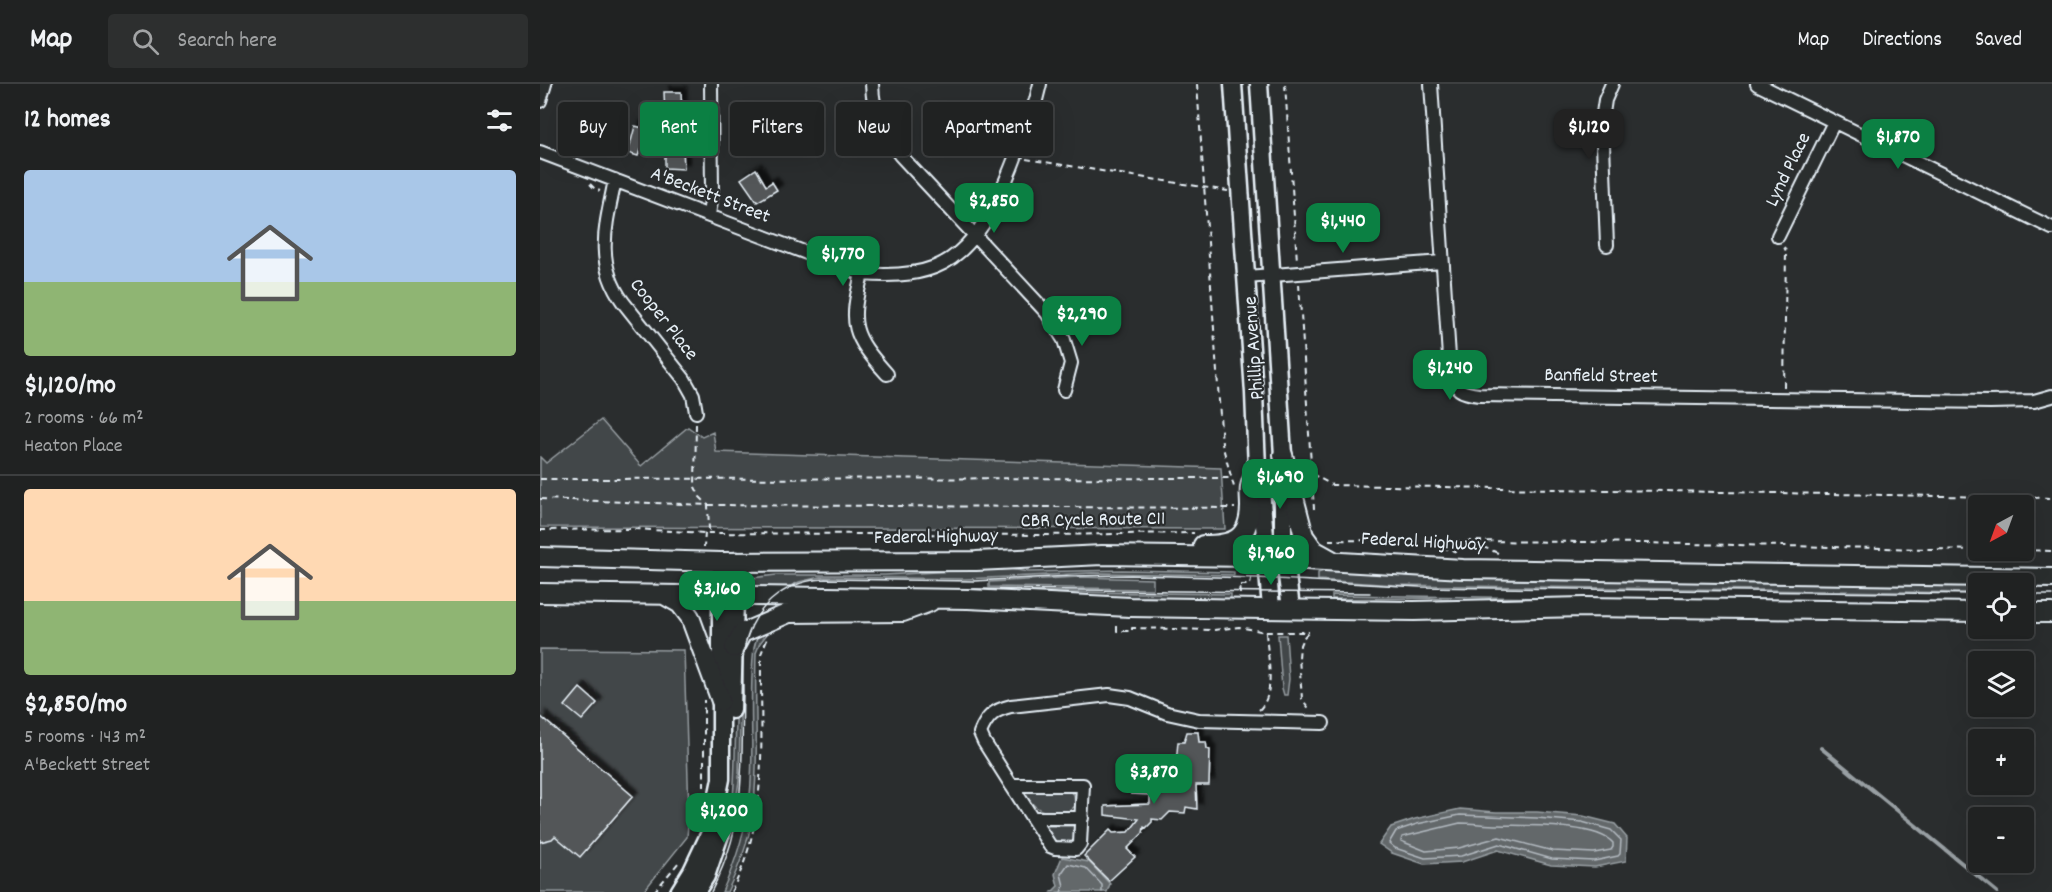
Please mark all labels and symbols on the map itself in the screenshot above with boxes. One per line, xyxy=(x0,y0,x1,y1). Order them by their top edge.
pin: $1,120 xyxy=(1540,109,1638,160)
pin: $1,870 xyxy=(1849,119,1947,170)
street label: Lynd Place xyxy=(1759,128,1819,212)
street label: A'Beckett Street xyxy=(646,160,774,232)
pin: $2,850 xyxy=(945,183,1043,234)
pin: $1,440 xyxy=(1294,203,1392,254)
pin: $1,770 xyxy=(794,236,892,287)
street label: Cooper Place xyxy=(622,273,704,367)
street label: Phillip Avenue xyxy=(1237,295,1273,401)
pin: $2,290 xyxy=(1033,296,1131,347)
pin: $1,240 xyxy=(1401,350,1499,401)
street label: Banfield Street xyxy=(1544,362,1658,392)
pin: $1,690 xyxy=(1231,459,1329,510)
north arrow xyxy=(1968,495,2034,561)
street label: CBR Cycle Route C11 xyxy=(1021,506,1165,536)
street label: Federal Highway xyxy=(874,523,999,553)
street label: Federal Highway xyxy=(1360,526,1487,560)
pin: $1,960 xyxy=(1222,535,1320,586)
pin: $3,160 xyxy=(668,571,766,622)
pin: $3,870 xyxy=(1105,754,1203,805)
pin: $1,200 xyxy=(675,793,773,844)

